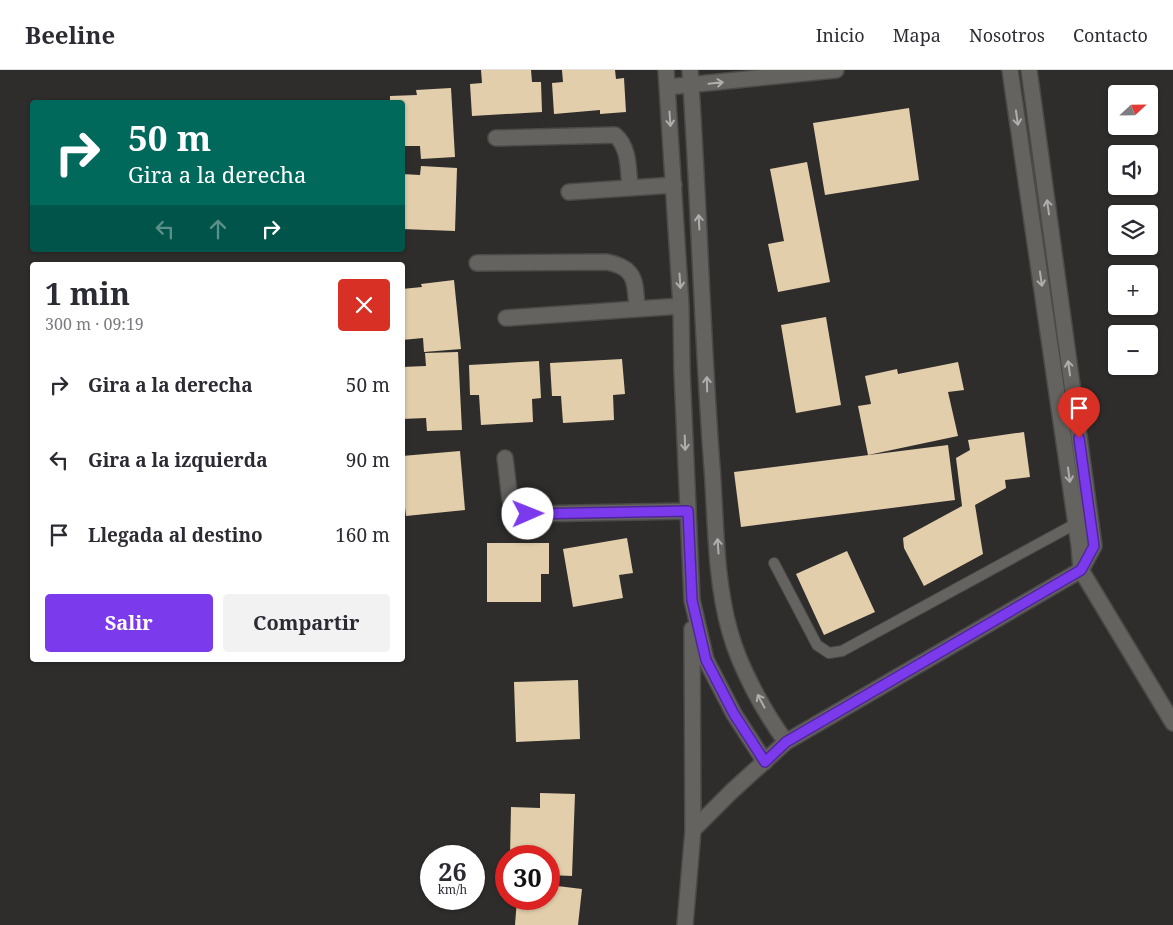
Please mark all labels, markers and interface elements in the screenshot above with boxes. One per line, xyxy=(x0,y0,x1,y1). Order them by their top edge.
text: Beeline xyxy=(25,18,115,51)
text: Inicio xyxy=(816,23,865,47)
text: Mapa xyxy=(893,23,941,47)
text: Nosotros xyxy=(969,23,1045,47)
text: Contacto xyxy=(1073,23,1148,47)
one-way arrow xyxy=(708,78,724,88)
north arrow xyxy=(1108,85,1158,135)
map controls xyxy=(1108,85,1158,375)
one-way arrow xyxy=(665,110,674,126)
one-way arrow xyxy=(1013,110,1023,126)
text: 50 m xyxy=(128,114,211,161)
icon: right xyxy=(45,120,110,185)
button: sound xyxy=(1108,145,1158,195)
text: Gira a la derecha xyxy=(128,159,306,189)
one-way arrow xyxy=(1043,200,1053,216)
button: layers xyxy=(1108,205,1158,255)
one-way arrow xyxy=(694,214,703,230)
icon: left xyxy=(151,215,179,243)
icon: ahead xyxy=(204,215,232,243)
icon: right xyxy=(257,215,285,243)
button: + xyxy=(1108,265,1158,315)
one-way arrow xyxy=(1036,271,1046,287)
text: 1 min xyxy=(45,273,130,314)
one-way arrow xyxy=(675,273,684,289)
button: close xyxy=(338,279,390,331)
text: 300 m · 09:19 xyxy=(45,313,144,335)
button: − xyxy=(1108,325,1158,375)
one-way arrow xyxy=(1064,361,1074,377)
icon: right xyxy=(45,371,73,399)
text: Gira a la derecha xyxy=(88,372,253,398)
text: 50 m xyxy=(346,372,390,398)
one-way arrow xyxy=(702,377,711,393)
pin xyxy=(1058,387,1100,438)
icon: arrive xyxy=(1065,394,1093,422)
one-way arrow xyxy=(681,435,690,451)
icon: left xyxy=(45,446,73,474)
text: Gira a la izquierda xyxy=(88,447,268,473)
text: 90 m xyxy=(346,447,390,473)
one-way arrow xyxy=(1064,466,1074,482)
position arrow xyxy=(501,487,553,539)
icon: arrive xyxy=(45,521,73,549)
text: Llegada al destino xyxy=(88,522,263,548)
text: 160 m xyxy=(335,522,390,548)
one-way arrow xyxy=(713,539,723,555)
button: Salir xyxy=(45,594,213,652)
button: Compartir xyxy=(223,594,390,652)
one-way arrow xyxy=(756,694,765,709)
speed limit sign: 30 xyxy=(495,845,560,910)
text: 26 xyxy=(438,854,467,888)
text: km/h xyxy=(438,881,467,898)

